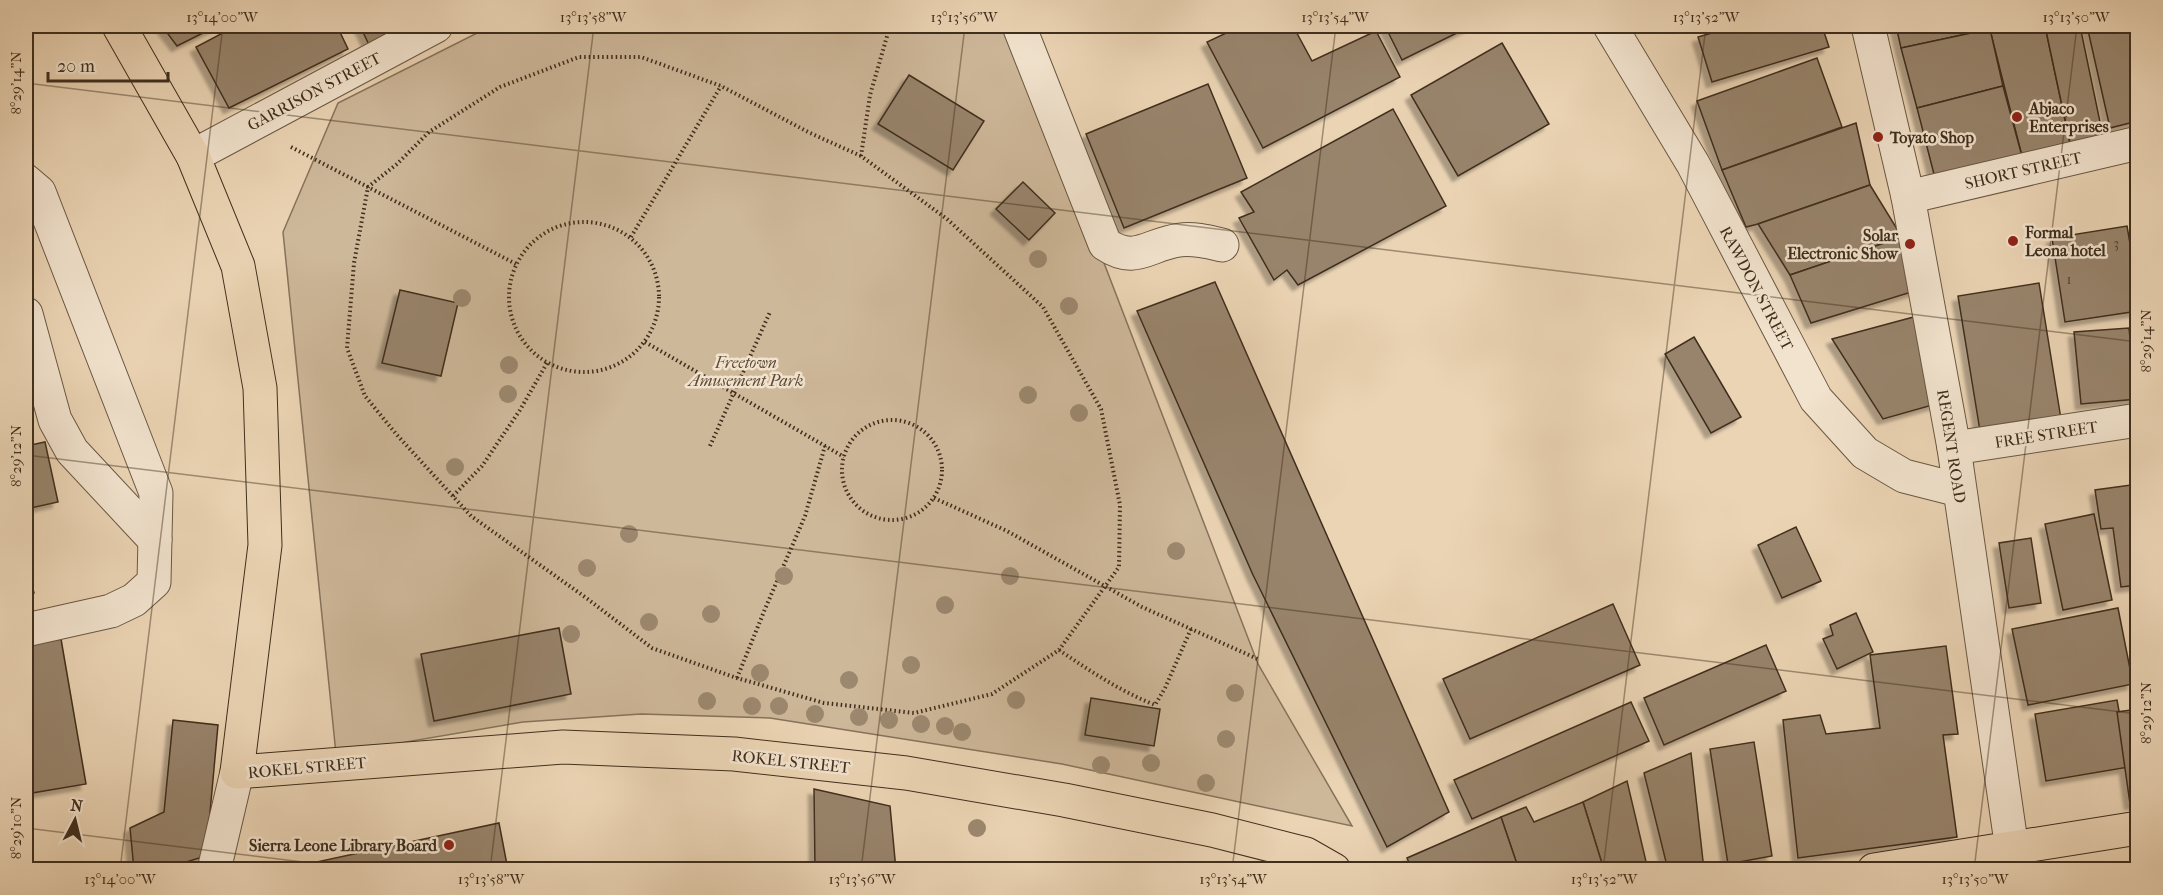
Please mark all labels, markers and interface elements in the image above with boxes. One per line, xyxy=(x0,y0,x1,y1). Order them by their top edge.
text: 13°14'00"W xyxy=(186,8,259,26)
text: 13°13'58"W xyxy=(560,8,627,26)
text: 13°13'56"W xyxy=(931,8,999,26)
text: 13°13'54"W xyxy=(1301,8,1370,26)
text: 13°13'52"W xyxy=(1673,8,1740,26)
text: 13°13'50"W xyxy=(2043,8,2111,26)
scale bar xyxy=(48,45,168,83)
street label: GARRISON STREET xyxy=(244,48,384,135)
text: 8°29'14"N xyxy=(7,51,25,115)
text: 20 m xyxy=(57,56,95,77)
place label: Abjaco Enterprises xyxy=(2028,99,2109,137)
marker: Abjaco Enterprises xyxy=(2010,110,2024,124)
place label: Toyato Shop xyxy=(1889,128,1974,148)
marker: Toyato Shop xyxy=(1871,130,1885,144)
street label: SHORT STREET xyxy=(1963,148,2084,193)
street label: RAWDON STREET xyxy=(1716,223,1797,354)
place label: Formal Leona hotel xyxy=(2024,223,2106,260)
place label: Solar Electronic Show xyxy=(1787,226,1899,263)
marker: Formal Leona hotel xyxy=(2006,234,2020,248)
house number: 3 xyxy=(2113,235,2119,252)
marker: Solar Electronic Show xyxy=(1903,237,1917,251)
house number: 1 xyxy=(2067,271,2072,288)
text: 8°29'14"N xyxy=(2137,309,2155,373)
park label: Freetown Amusement Park xyxy=(687,353,803,390)
street label: REGENT ROAD xyxy=(1933,388,1970,504)
street label: FREE STREET xyxy=(1993,417,2099,452)
text: 8°29'12"N xyxy=(7,424,25,487)
text: 8°29'12"N xyxy=(2137,681,2155,744)
street label: ROKEL STREET xyxy=(731,746,851,777)
street label: ROKEL STREET xyxy=(247,753,367,782)
north arrow xyxy=(45,790,105,850)
text: N xyxy=(70,795,85,816)
text: 8°29'10"N xyxy=(7,796,25,859)
place label: Sierra Leone Library Board xyxy=(249,836,438,856)
marker: Sierra Leone Library Board xyxy=(442,838,456,852)
text: 13°14'00"W xyxy=(84,870,157,888)
text: 13°13'58"W xyxy=(458,870,525,888)
text: 13°13'56"W xyxy=(829,870,897,888)
text: 13°13'54"W xyxy=(1199,870,1268,888)
text: 13°13'52"W xyxy=(1571,870,1638,888)
text: 13°13'50"W xyxy=(1942,870,2010,888)

